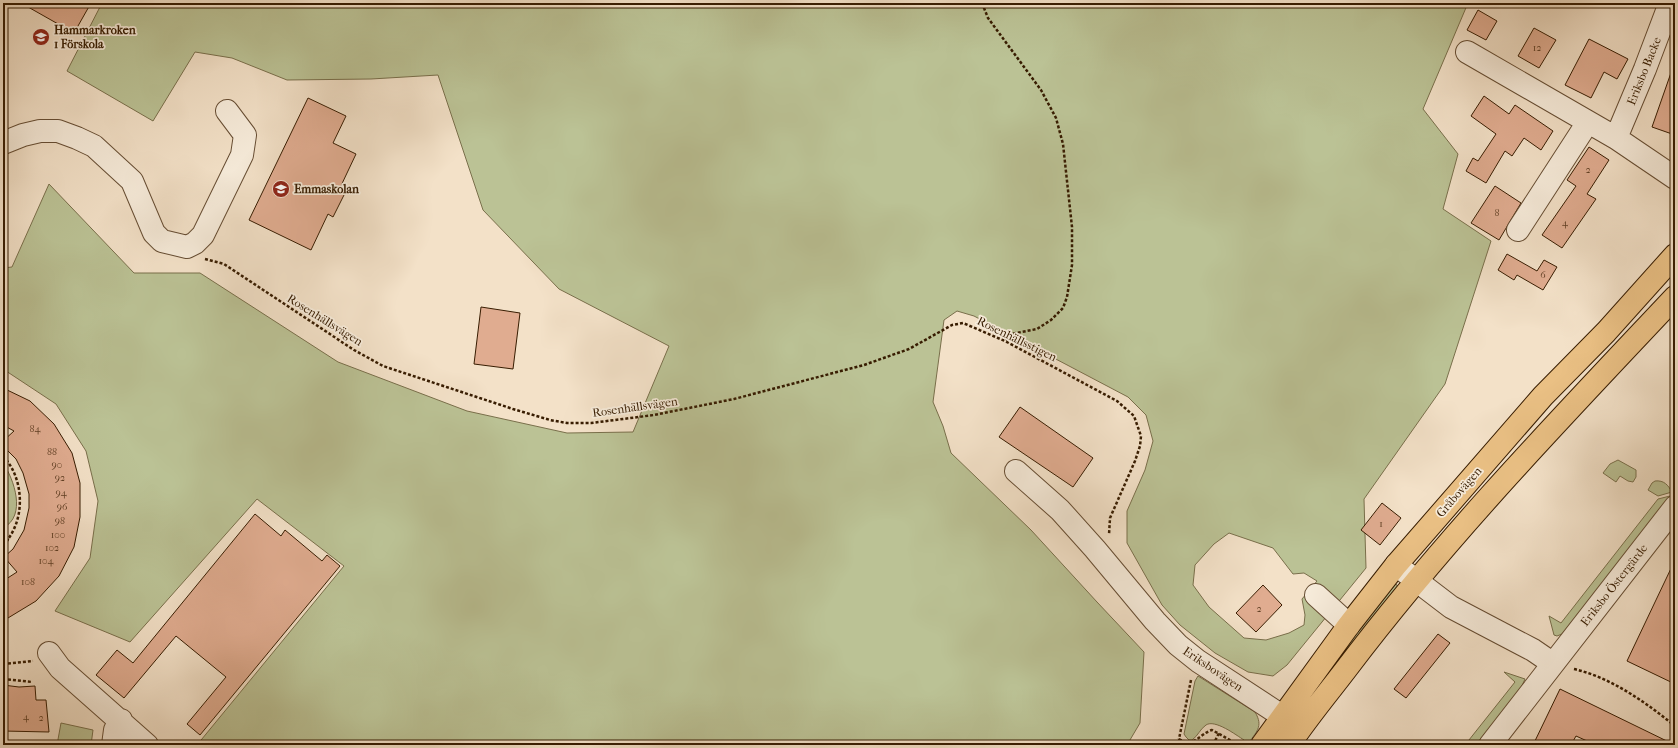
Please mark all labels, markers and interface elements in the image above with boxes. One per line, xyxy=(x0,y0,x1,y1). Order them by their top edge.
place label: Hammarkroken 1 Förskola xyxy=(54,23,137,51)
school or university icon: Hammarkroken 1 Förskola xyxy=(31,27,51,47)
street label: Eriksbo Backe xyxy=(1624,35,1664,107)
house number: 12 xyxy=(1533,42,1541,54)
house number: 2 xyxy=(1585,164,1591,176)
school or university icon: Emmaskolan xyxy=(271,179,291,199)
place label: Emmaskolan xyxy=(294,182,360,196)
house number: 8 xyxy=(1494,207,1500,219)
house number: 4 xyxy=(1562,217,1569,229)
house number: 6 xyxy=(1540,269,1546,281)
street label: Rosenhällsvägen xyxy=(285,291,365,349)
street label: Rosenhällsstigen xyxy=(975,314,1059,364)
street label: Rosenhällsvägen xyxy=(591,394,679,420)
house number: 84 xyxy=(30,423,42,435)
house number: 88 xyxy=(47,446,57,458)
house number: 90 xyxy=(52,459,62,471)
street label: Gråbovägen xyxy=(1433,464,1485,520)
house number: 92 xyxy=(55,472,65,484)
house number: 94 xyxy=(55,487,68,499)
house number: 96 xyxy=(57,501,68,513)
house number: 98 xyxy=(55,515,65,527)
house number: 1 xyxy=(1379,518,1383,530)
house number: 100 xyxy=(51,529,65,541)
street label: Eriksbo Östergärde xyxy=(1577,541,1650,629)
house number: 102 xyxy=(45,542,59,554)
house number: 104 xyxy=(39,555,55,567)
house number: 108 xyxy=(21,576,35,588)
house number: 2 xyxy=(1256,603,1262,615)
street label: Eriksbovägen xyxy=(1180,644,1246,694)
house number: 4 xyxy=(23,711,30,723)
house number: 2 xyxy=(38,712,44,724)

